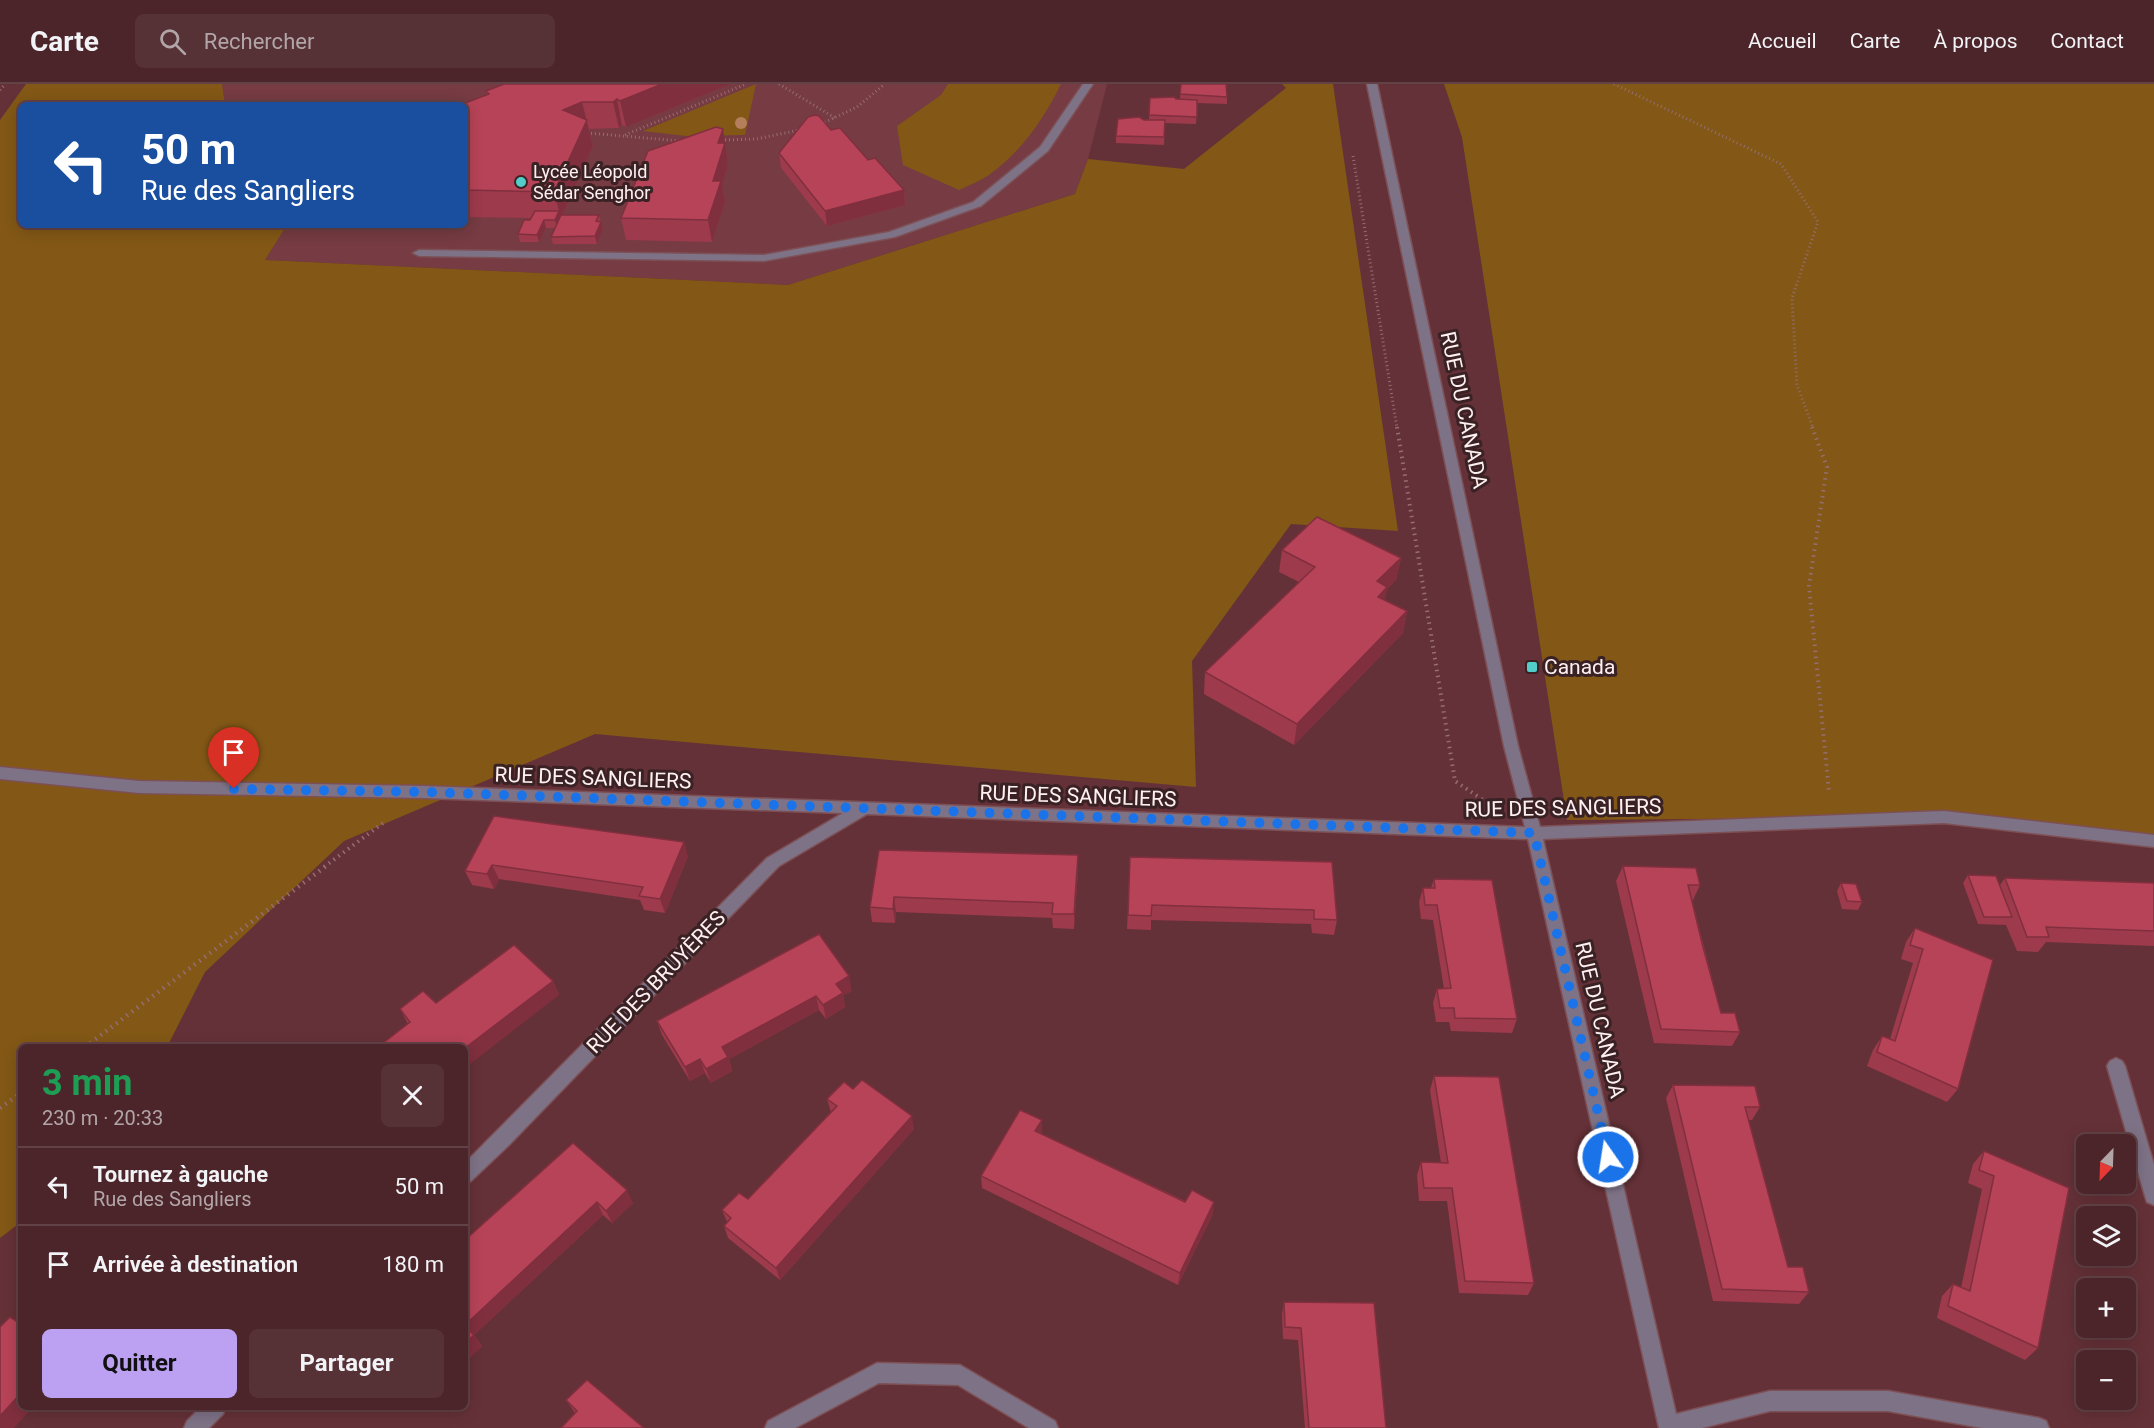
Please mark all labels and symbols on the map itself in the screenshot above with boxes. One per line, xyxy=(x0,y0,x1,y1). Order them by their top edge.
place label: Lycée Léopold Sédar Senghor xyxy=(533,161,650,203)
marker: Lycée Léopold Sédar Senghor xyxy=(514,175,528,189)
street label: RUE DU CANADA xyxy=(1436,329,1492,491)
place label: Canada xyxy=(1544,655,1615,679)
marker: Canada xyxy=(1525,660,1539,674)
pin xyxy=(208,727,259,789)
street label: RUE DES SANGLIERS xyxy=(494,763,692,793)
street label: RUE DES SANGLIERS xyxy=(979,781,1177,811)
street label: RUE DES SANGLIERS xyxy=(1464,794,1662,822)
street label: RUE DES BRUYÈRES xyxy=(582,906,730,1058)
street label: RUE DU CANADA xyxy=(1570,939,1630,1101)
position arrow xyxy=(1576,1125,1640,1189)
north arrow xyxy=(2076,1134,2136,1194)

